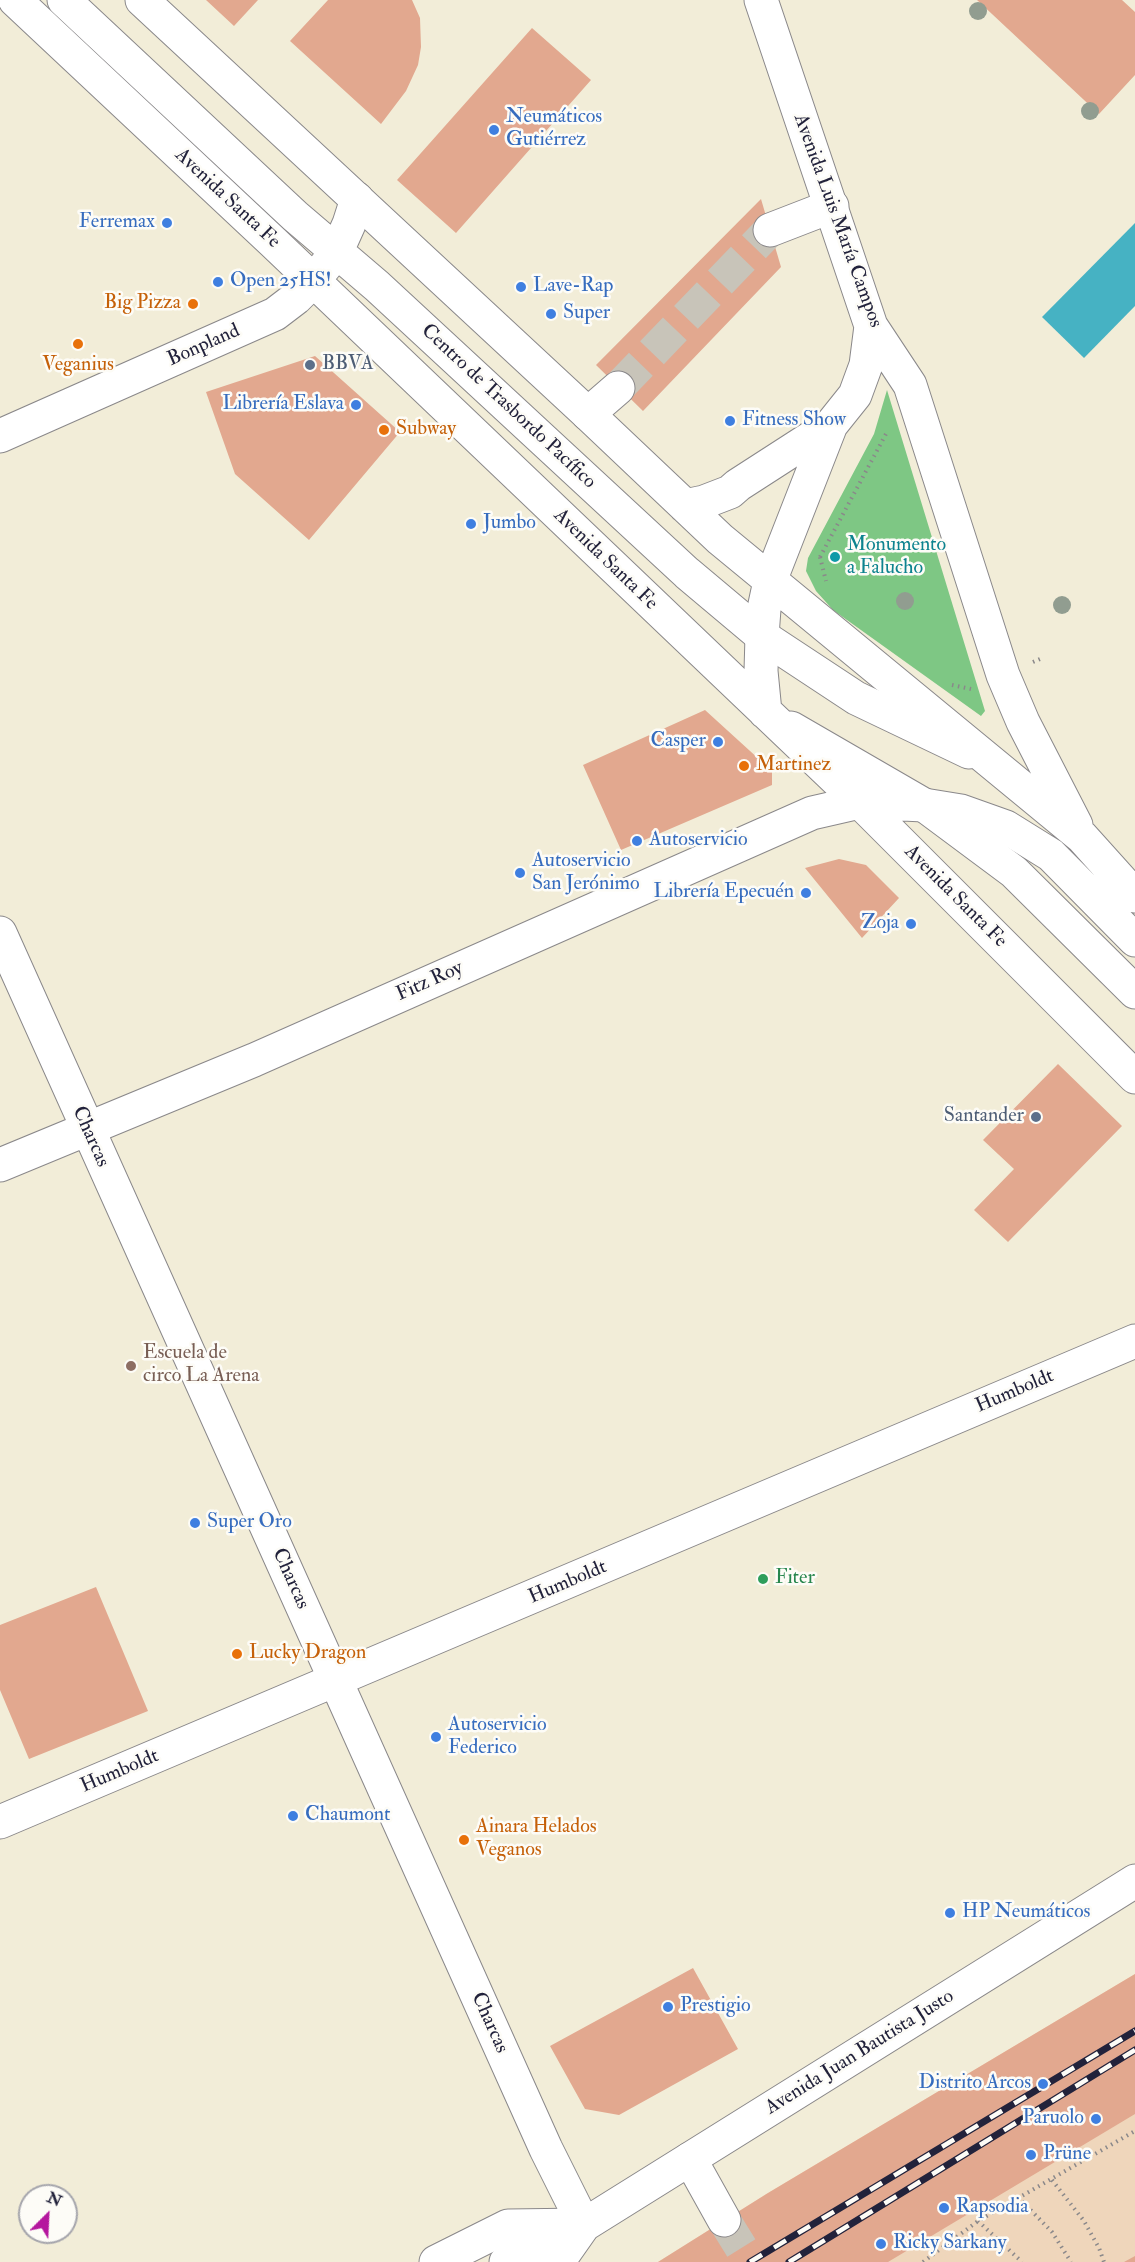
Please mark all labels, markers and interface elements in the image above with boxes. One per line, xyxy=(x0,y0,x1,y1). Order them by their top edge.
place label: Neumáticos Gutiérrez xyxy=(506,106,602,153)
street label: Avenida Luis María Campos xyxy=(787,111,887,331)
marker: Neumáticos Gutiérrez xyxy=(487,123,501,137)
street label: Avenida Santa Fe xyxy=(169,144,285,254)
place label: Ferremax xyxy=(79,211,155,235)
marker: Ferremax xyxy=(160,216,174,230)
place label: Open 25HS! xyxy=(230,270,331,294)
marker: Open 25HS! xyxy=(211,275,225,289)
place label: Lave-Rap xyxy=(533,275,613,299)
marker: Lave-Rap xyxy=(514,280,528,294)
place label: Big Pizza xyxy=(104,292,181,316)
marker: Big Pizza xyxy=(186,297,200,311)
place label: Super xyxy=(563,302,610,326)
marker: Super xyxy=(544,307,558,321)
street label: Bonpland xyxy=(164,320,244,372)
street label: Centro de Trasbordo Pacífico xyxy=(416,320,600,494)
marker: Veganius xyxy=(71,337,85,351)
place label: BBVA xyxy=(322,353,374,377)
place label: Veganius xyxy=(42,354,114,378)
marker: BBVA xyxy=(303,358,317,372)
place label: Librería Eslava xyxy=(223,393,344,417)
marker: Librería Eslava xyxy=(349,398,363,412)
place label: Fitness Show xyxy=(742,409,846,433)
marker: Fitness Show xyxy=(723,414,737,428)
place label: Subway xyxy=(396,418,456,442)
marker: Subway xyxy=(377,423,391,437)
street label: Avenida Santa Fe xyxy=(548,504,662,616)
place label: Jumbo xyxy=(483,512,536,536)
marker: Jumbo xyxy=(464,517,478,531)
place label: Monumento a Falucho xyxy=(847,534,946,581)
marker: Monumento a Falucho xyxy=(828,550,842,564)
place label: Casper xyxy=(650,730,706,754)
marker: Casper xyxy=(711,735,725,749)
place label: Martinez xyxy=(756,754,831,778)
marker: Martinez xyxy=(737,759,751,773)
place label: Autoservicio xyxy=(649,829,748,853)
marker: Autoservicio xyxy=(630,834,644,848)
street label: Avenida Santa Fe xyxy=(899,841,1011,953)
place label: Autoservicio San Jerónimo xyxy=(532,850,640,897)
marker: Autoservicio San Jerónimo xyxy=(513,866,527,880)
place label: Librería Epecuén xyxy=(654,881,794,905)
marker: Librería Epecuén xyxy=(799,886,813,900)
place label: Zoja xyxy=(862,912,899,936)
marker: Zoja xyxy=(904,917,918,931)
street label: Fitz Roy xyxy=(393,957,467,1007)
street label: Charcas xyxy=(66,1103,114,1171)
place label: Santander xyxy=(944,1105,1024,1129)
marker: Santander xyxy=(1029,1110,1043,1124)
place label: Escuela de circo La Arena xyxy=(143,1342,260,1389)
marker: Escuela de circo La Arena xyxy=(124,1359,138,1373)
street label: Humboldt xyxy=(972,1365,1058,1419)
place label: Super Oro xyxy=(207,1511,292,1535)
marker: Super Oro xyxy=(188,1516,202,1530)
street label: Charcas xyxy=(266,1545,314,1613)
street label: Humboldt xyxy=(525,1556,611,1610)
place label: Fiter xyxy=(775,1567,815,1591)
marker: Fiter xyxy=(756,1572,770,1586)
place label: Lucky Dragon xyxy=(249,1642,366,1666)
marker: Lucky Dragon xyxy=(230,1647,244,1661)
place label: Autoservicio Federico xyxy=(448,1714,547,1761)
marker: Autoservicio Federico xyxy=(429,1730,443,1744)
street label: Humboldt xyxy=(77,1745,163,1799)
place label: Chaumont xyxy=(305,1804,390,1828)
marker: Chaumont xyxy=(286,1809,300,1823)
place label: Ainara Helados Veganos xyxy=(476,1816,597,1863)
marker: Ainara Helados Veganos xyxy=(457,1833,471,1847)
place label: HP Neumáticos xyxy=(962,1901,1090,1925)
marker: HP Neumáticos xyxy=(943,1906,957,1920)
street label: Avenida Juan Bautista Justo xyxy=(761,1985,959,2121)
street label: Charcas xyxy=(465,1989,513,2057)
place label: Prestigio xyxy=(680,1995,751,2019)
marker: Prestigio xyxy=(661,2000,675,2014)
place label: Distrito Arcos xyxy=(919,2072,1031,2096)
marker: Distrito Arcos xyxy=(1036,2077,1050,2091)
place label: Paruolo xyxy=(1023,2107,1084,2131)
marker: Paruolo xyxy=(1089,2112,1103,2126)
place label: Prüne xyxy=(1043,2143,1091,2167)
marker: Prüne xyxy=(1024,2148,1038,2162)
north arrow xyxy=(18,2184,78,2244)
text: N xyxy=(44,2187,65,2211)
place label: Rapsodia xyxy=(956,2196,1029,2220)
marker: Rapsodia xyxy=(937,2201,951,2215)
place label: Ricky Sarkany xyxy=(893,2232,1006,2256)
marker: Ricky Sarkany xyxy=(874,2237,888,2251)

